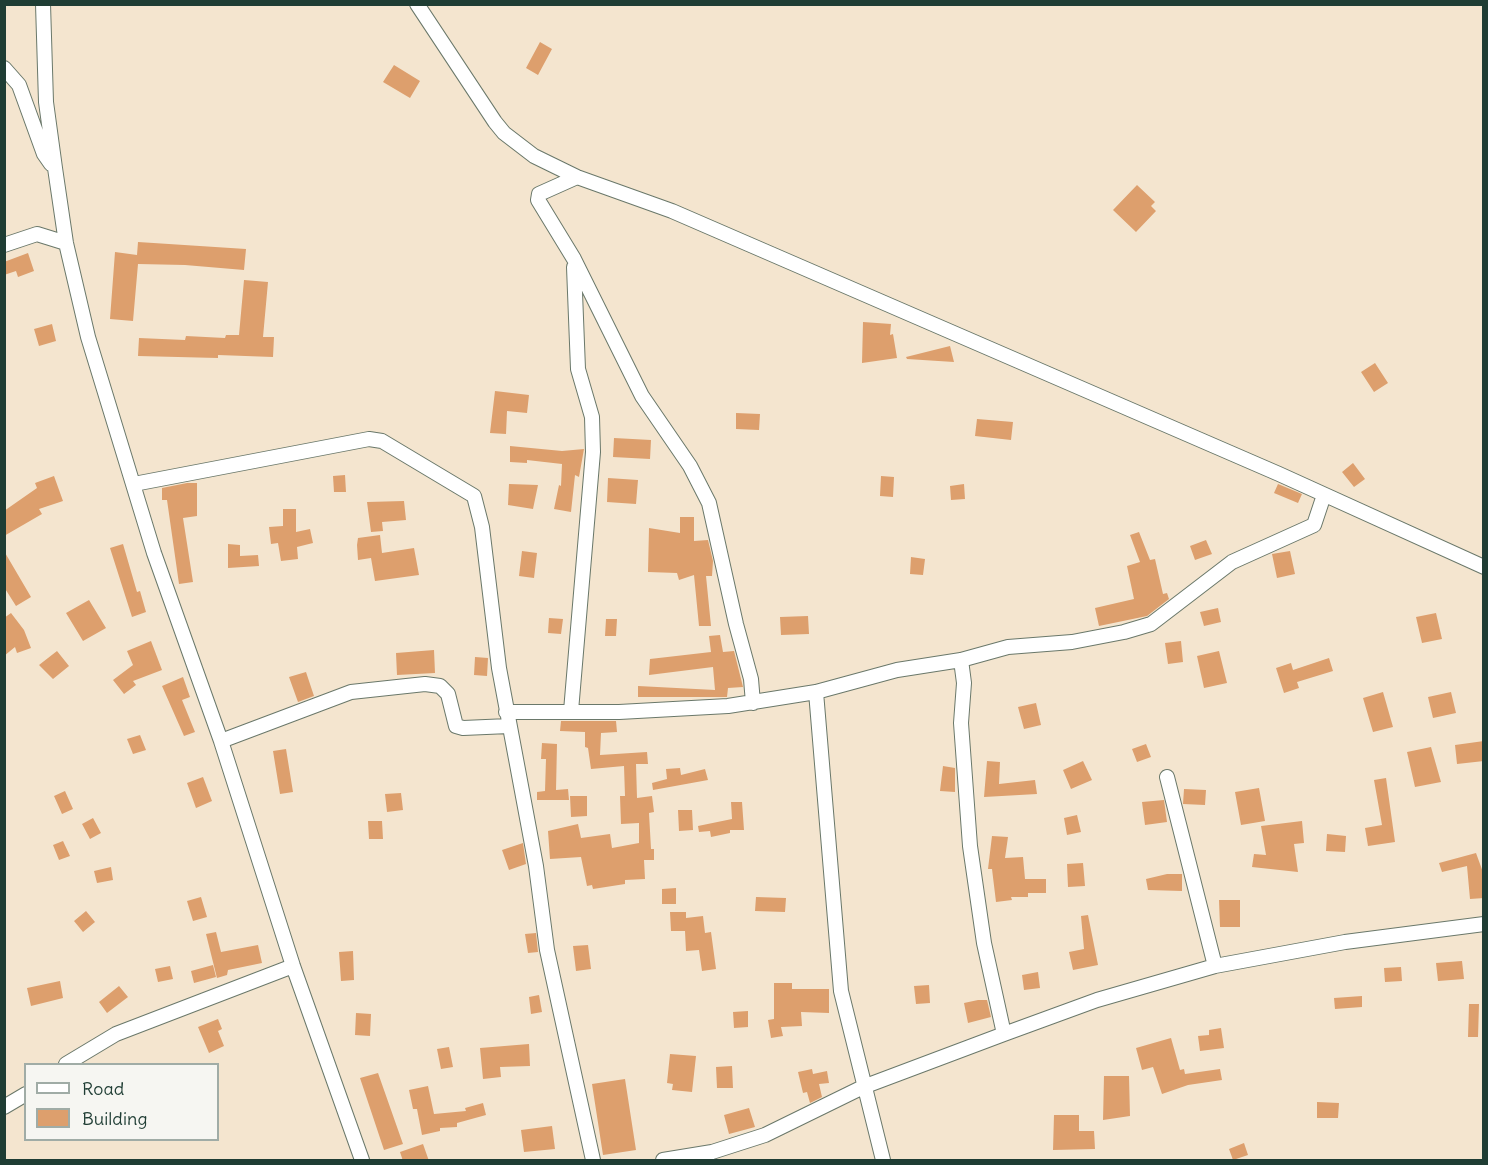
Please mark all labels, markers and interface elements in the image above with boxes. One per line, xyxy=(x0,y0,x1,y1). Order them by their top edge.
legend xyxy=(24,1063,219,1141)
text: Road xyxy=(82,1077,124,1100)
text: Building xyxy=(82,1107,147,1130)

